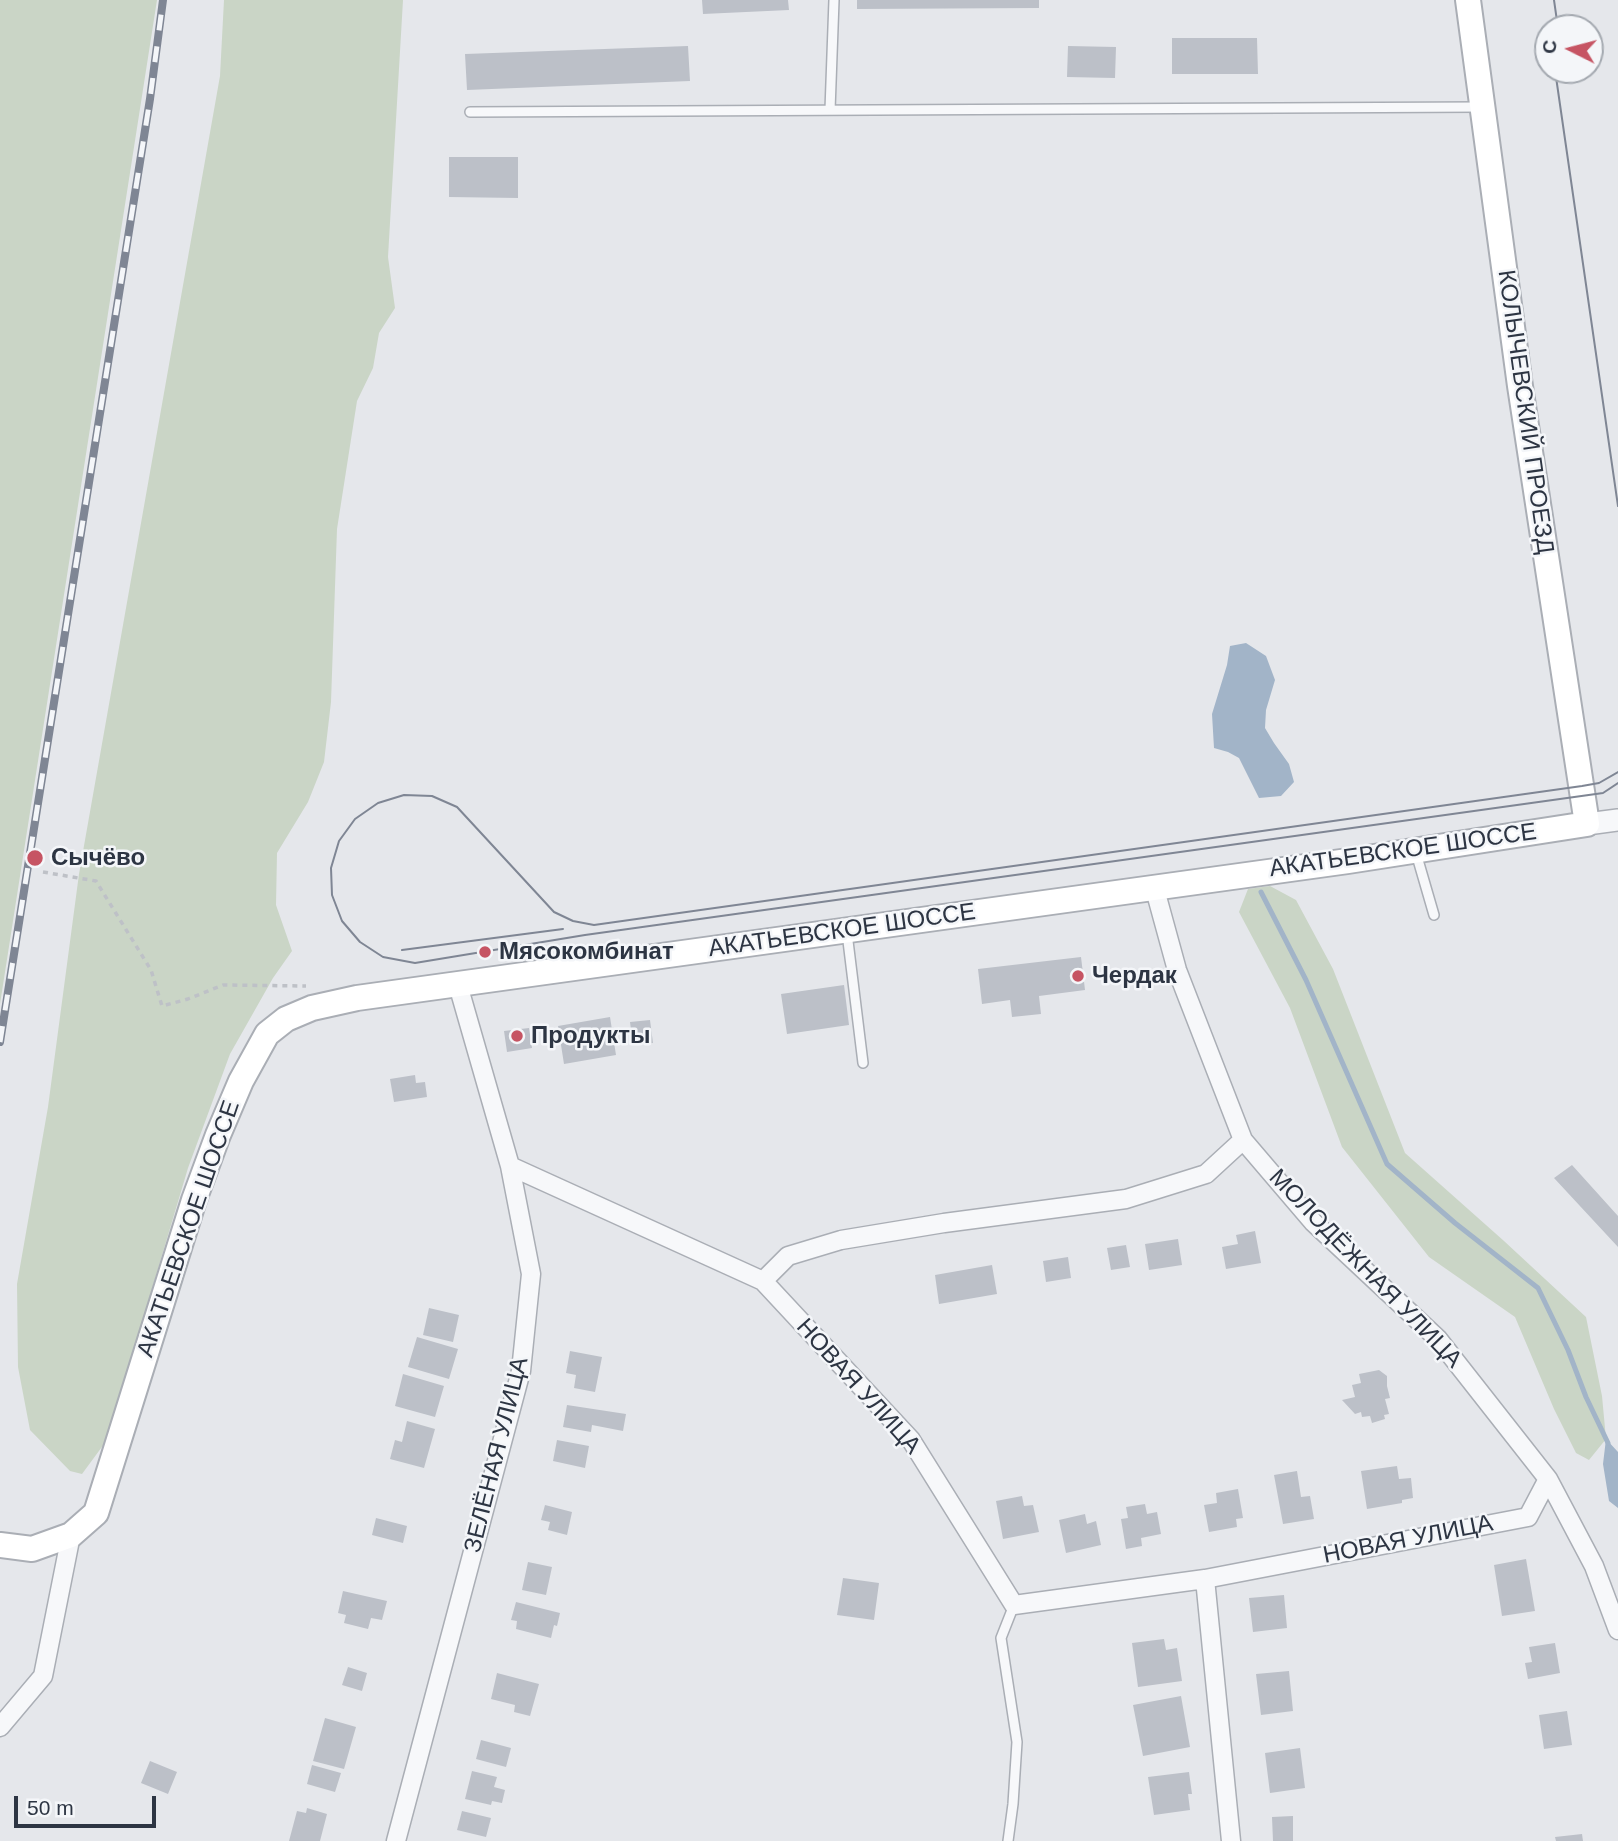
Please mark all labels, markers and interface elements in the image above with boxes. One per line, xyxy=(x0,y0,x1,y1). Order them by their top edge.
north arrow xyxy=(1534,14,1604,84)
text: С xyxy=(1538,39,1561,55)
street label: КОЛЫЧЕВСКИЙ ПРОЕЗД xyxy=(1491,268,1559,556)
street label: АКАТЬЕВСКОЕ ШОССЕ xyxy=(1268,818,1538,884)
place label: Сычёво xyxy=(51,844,145,872)
marker: Сычёво xyxy=(25,848,45,868)
street label: АКАТЬЕВСКОЕ ШОССЕ xyxy=(707,898,977,964)
place label: Мясокомбинат xyxy=(499,938,674,966)
marker: Мясокомбинат xyxy=(477,944,493,960)
place label: Чердак xyxy=(1092,962,1177,990)
marker: Чердак xyxy=(1070,968,1086,984)
place label: Продукты xyxy=(531,1022,650,1050)
marker: Продукты xyxy=(509,1028,525,1044)
street label: АКАТЬЕВСКОЕ ШОССЕ xyxy=(132,1097,246,1361)
street label: МОЛОДЁЖНАЯ УЛИЦА xyxy=(1263,1164,1467,1374)
street label: НОВАЯ УЛИЦА xyxy=(790,1313,926,1461)
street label: ЗЕЛЁНАЯ УЛИЦА xyxy=(459,1354,535,1556)
street label: НОВАЯ УЛИЦА xyxy=(1321,1509,1495,1571)
scale bar xyxy=(18,1782,159,1826)
text: 50 m xyxy=(27,1796,74,1819)

